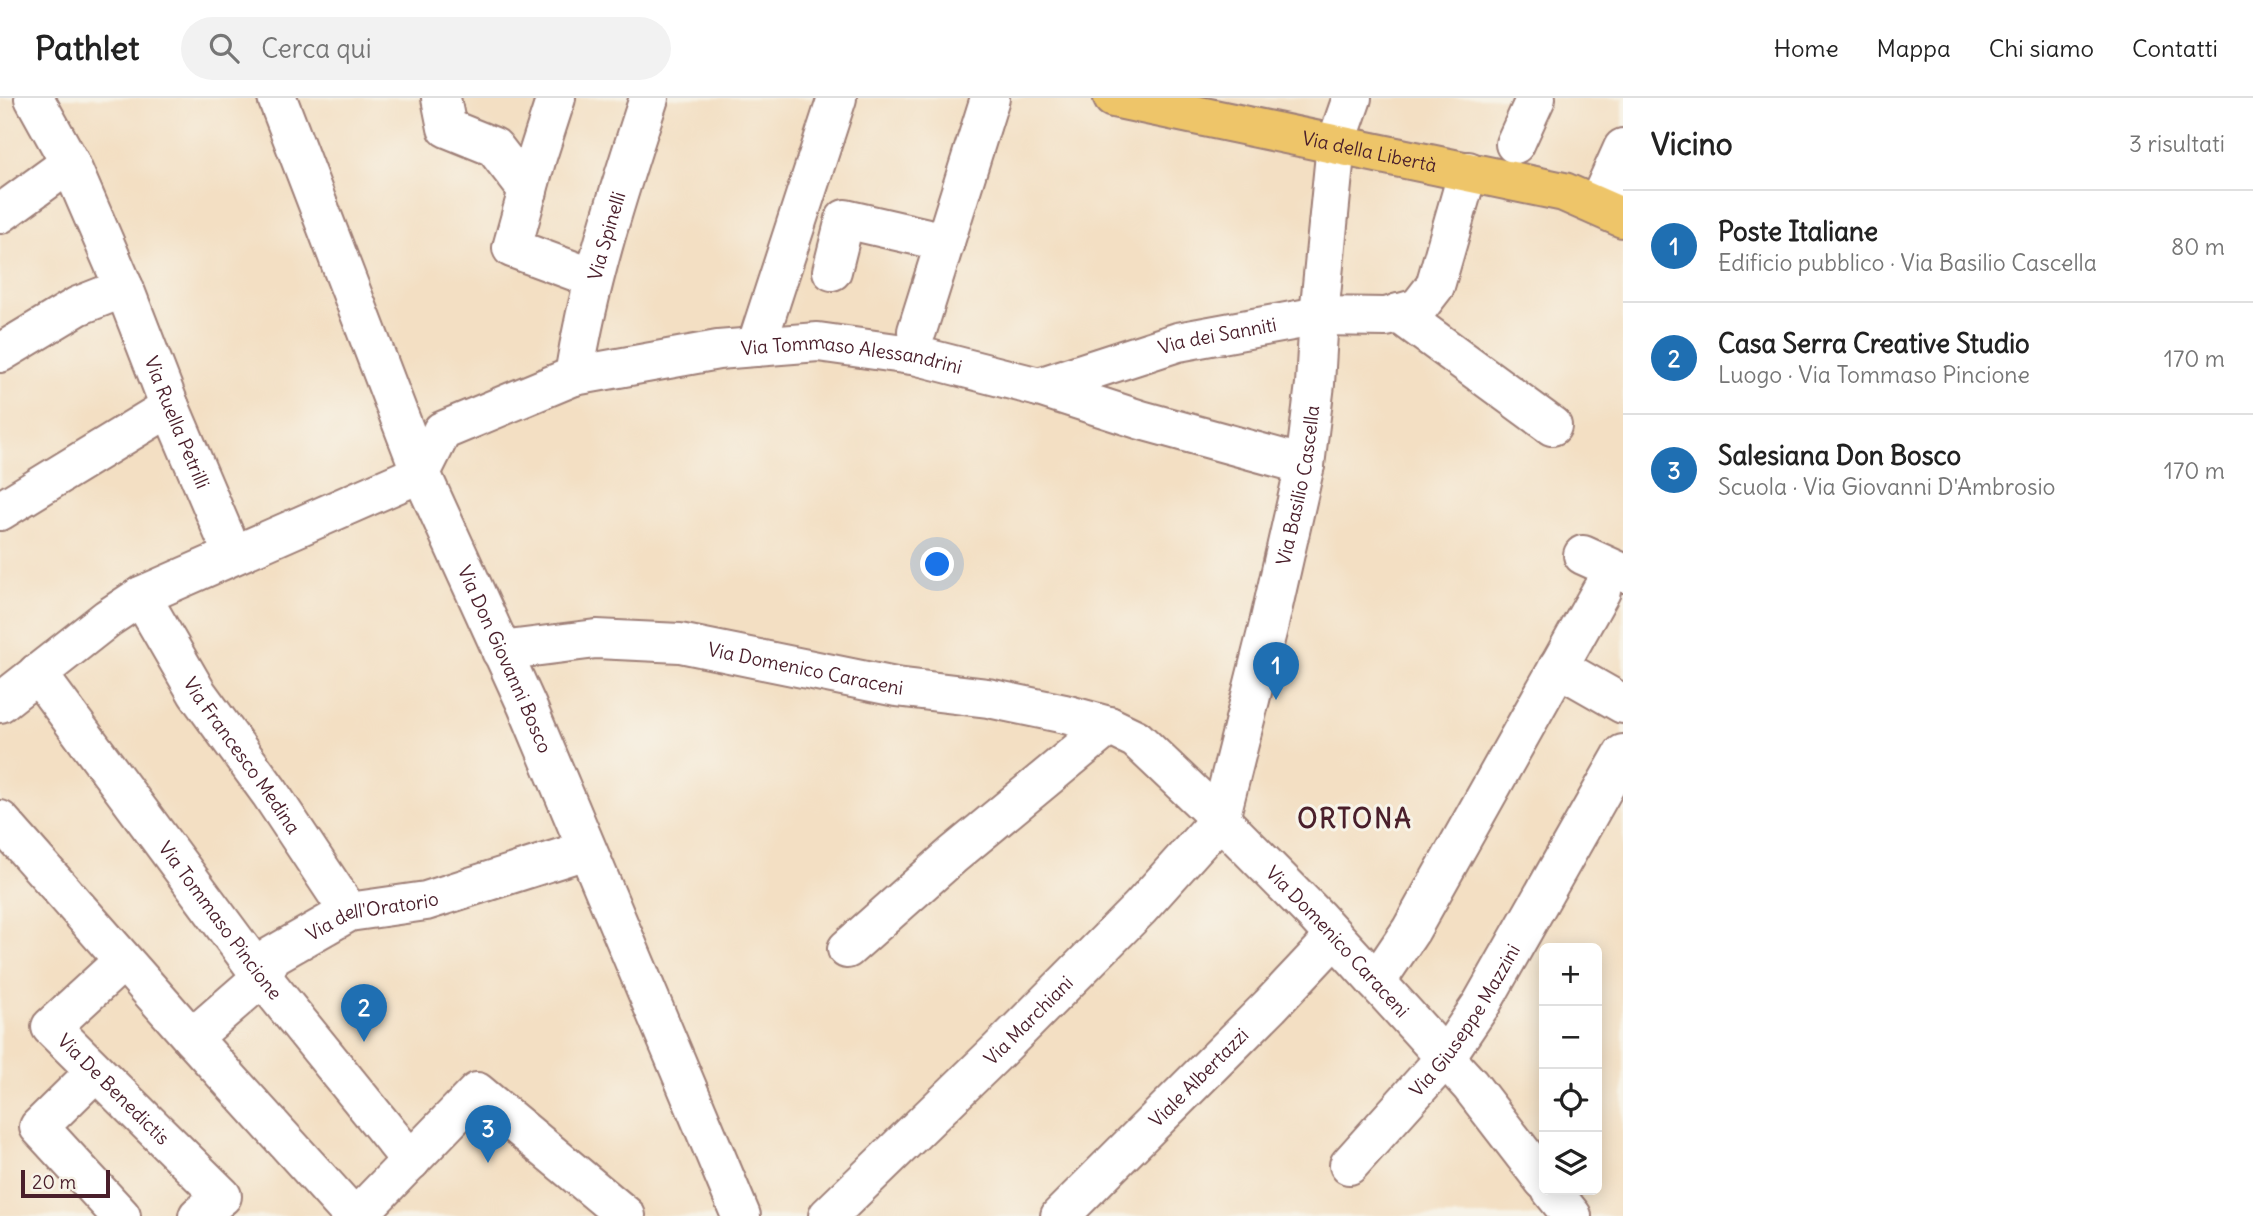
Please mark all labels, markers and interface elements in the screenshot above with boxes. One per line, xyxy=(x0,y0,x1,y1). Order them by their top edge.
search box xyxy=(181,17,671,80)
text: Pathlet xyxy=(35,27,139,69)
icon: search xyxy=(205,29,243,67)
text: Cerca qui xyxy=(261,32,372,65)
text: Home xyxy=(1774,33,1839,63)
text: Mappa xyxy=(1877,33,1951,63)
text: Chi siamo xyxy=(1989,33,2094,63)
text: Contatti xyxy=(2132,33,2218,63)
text: Vicino xyxy=(1651,125,1733,163)
street label: Via della Libertà xyxy=(1300,126,1439,177)
text: 3 risultati xyxy=(2129,129,2225,158)
street label: Via Spinelli xyxy=(582,188,630,283)
text: Poste Italiane xyxy=(1718,215,1878,248)
text: 1 xyxy=(1669,232,1679,261)
text: 80 m xyxy=(2171,232,2225,261)
text: Edificio pubblico · Via Basilio Cascella xyxy=(1718,248,2097,277)
street label: Via dei Sanniti xyxy=(1155,312,1278,360)
text: Casa Serra Creative Studio xyxy=(1718,327,2030,360)
street label: Via Tommaso Alessandrini xyxy=(740,329,965,379)
text: 2 xyxy=(1668,344,1680,373)
text: 170 m xyxy=(2164,344,2225,373)
street label: Via Ruella Petrilli xyxy=(140,353,215,492)
text: Luogo · Via Tommaso Pincione xyxy=(1718,360,2030,389)
street label: Via Basilio Cascella xyxy=(1271,404,1324,568)
text: Salesiana Don Bosco xyxy=(1718,439,1961,472)
text: 3 xyxy=(1667,456,1681,485)
text: 170 m xyxy=(2164,456,2225,485)
text: Scuola · Via Giovanni D'Ambrosio xyxy=(1718,472,2055,501)
your location xyxy=(920,547,954,581)
street label: Via Don Giovanni Bosco xyxy=(453,562,557,756)
street label: Via Domenico Caraceni xyxy=(706,637,905,700)
pin: 1 xyxy=(1253,642,1299,700)
street label: Via Francesco Medina xyxy=(178,673,306,839)
district label: ORTONA xyxy=(1297,802,1413,835)
street label: Via Tommaso Pincione xyxy=(154,836,287,1004)
street label: Via Domenico Caraceni xyxy=(1261,861,1414,1022)
street label: Via dell'Oratorio xyxy=(302,886,441,946)
street label: Via Giuseppe Mazzini xyxy=(1404,940,1525,1102)
map controls xyxy=(1539,943,1602,1195)
button: + xyxy=(1539,943,1602,1006)
street label: Via Marchiani xyxy=(979,971,1078,1070)
pin: 2 xyxy=(341,984,387,1042)
button: − xyxy=(1539,1006,1602,1069)
street label: Viale Albertazzi xyxy=(1144,1023,1253,1132)
street label: Via De Benedictis xyxy=(53,1028,175,1150)
button: locate xyxy=(1539,1069,1602,1132)
pin: 3 xyxy=(465,1105,511,1163)
button: layers xyxy=(1539,1132,1602,1195)
scale bar xyxy=(21,1167,110,1199)
text: 20 m xyxy=(32,1170,76,1194)

